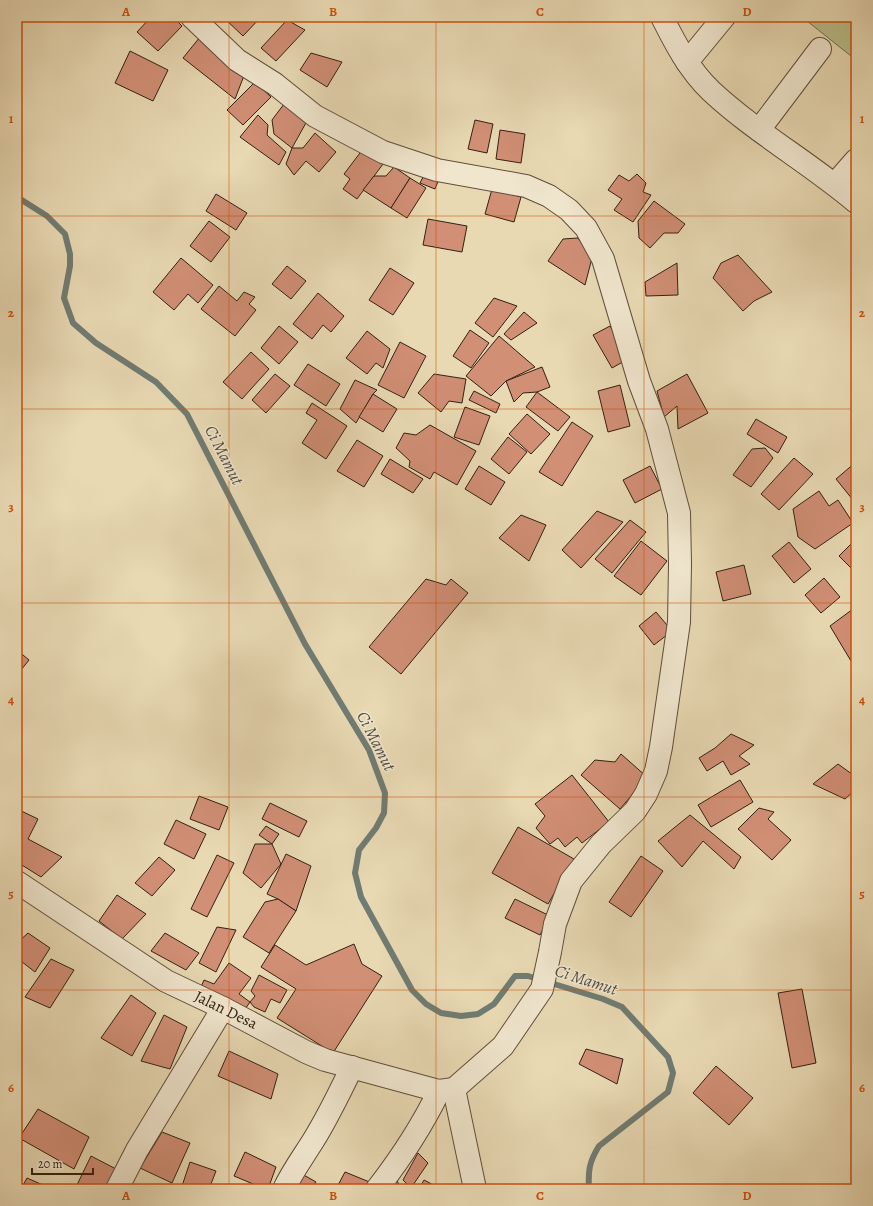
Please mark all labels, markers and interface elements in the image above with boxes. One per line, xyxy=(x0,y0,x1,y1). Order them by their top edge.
text: A xyxy=(121,3,131,20)
text: B xyxy=(329,3,337,20)
text: C xyxy=(536,3,544,20)
text: D xyxy=(742,3,752,20)
text: 1 xyxy=(9,110,14,127)
text: 1 xyxy=(860,110,865,127)
text: 2 xyxy=(8,304,15,321)
text: 2 xyxy=(859,304,866,321)
water label: Ci Mamut xyxy=(199,421,249,490)
text: 3 xyxy=(8,498,14,515)
text: 3 xyxy=(859,498,865,515)
text: 4 xyxy=(8,691,14,708)
text: 4 xyxy=(859,691,865,708)
water label: Ci Mamut xyxy=(351,707,401,776)
text: 5 xyxy=(8,885,14,902)
text: 5 xyxy=(859,885,865,902)
water label: Ci Mamut xyxy=(552,959,621,1001)
street label: Jalan Desa xyxy=(191,985,262,1035)
text: 6 xyxy=(8,1079,14,1096)
text: 6 xyxy=(859,1079,865,1096)
scale bar xyxy=(32,1150,93,1176)
text: 20 m xyxy=(38,1156,62,1172)
text: A xyxy=(121,1187,131,1204)
text: B xyxy=(329,1187,337,1204)
text: C xyxy=(536,1187,544,1204)
text: D xyxy=(742,1187,752,1204)

